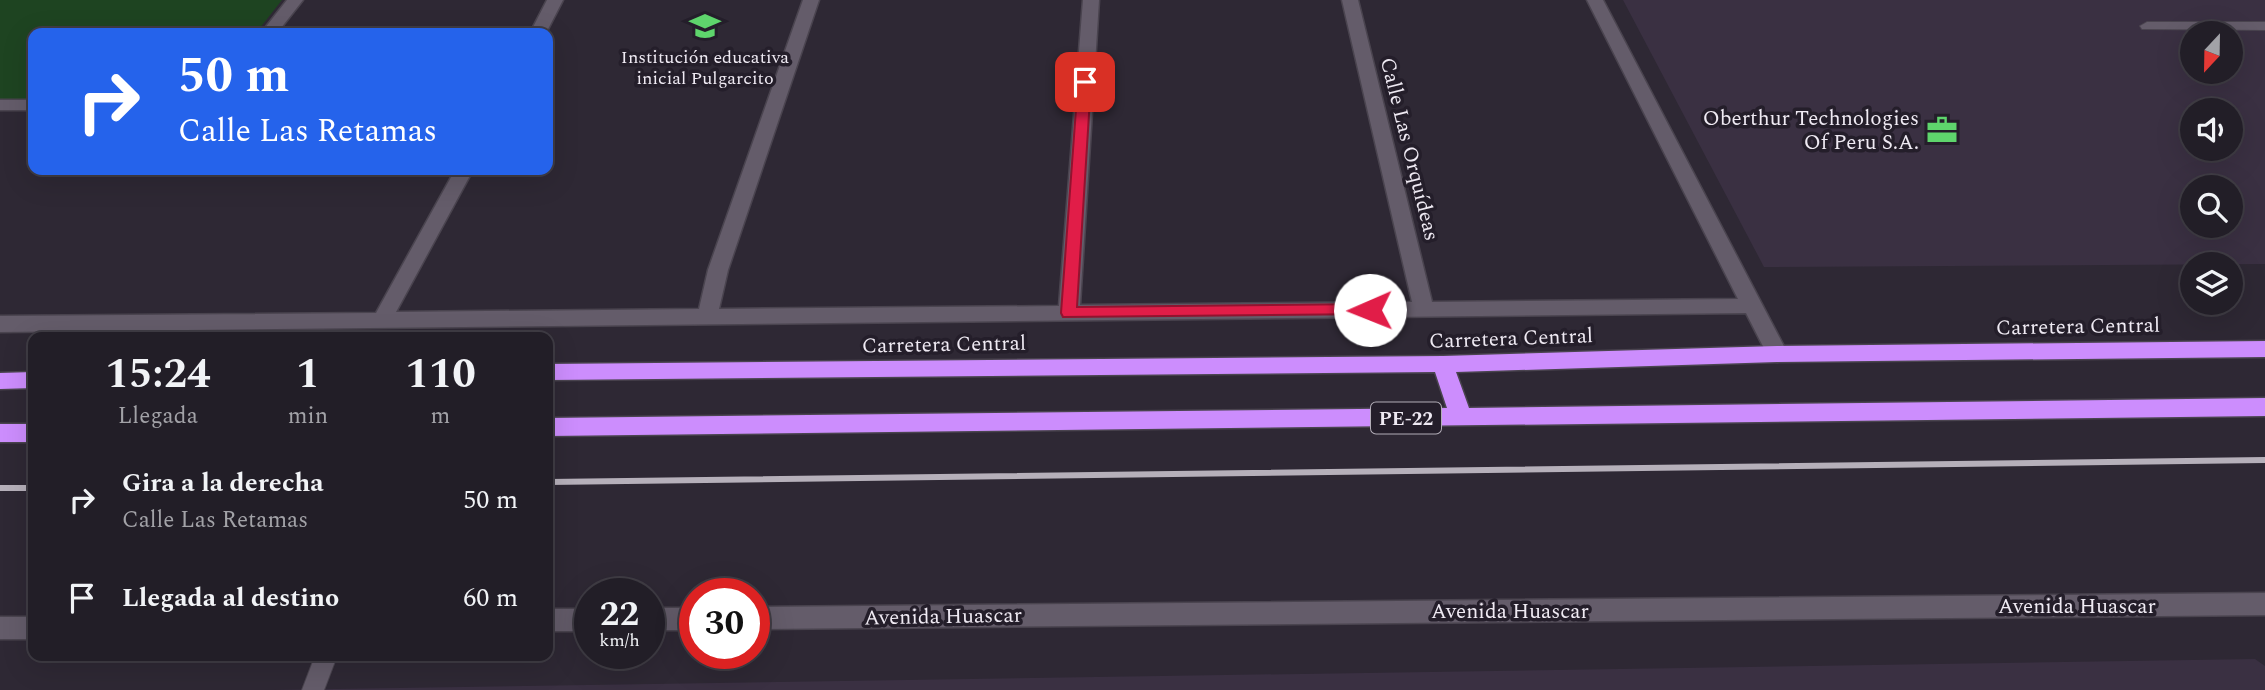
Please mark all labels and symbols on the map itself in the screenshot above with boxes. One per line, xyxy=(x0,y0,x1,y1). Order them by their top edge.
school or university icon: Institución educativa inicial Pulgarcito xyxy=(688,9,722,43)
north arrow xyxy=(2180,21,2244,84)
place label: Institución educativa inicial Pulgarcito xyxy=(621,44,789,92)
pin xyxy=(1055,52,1115,112)
street label: Calle Las Orquídeas xyxy=(1371,54,1447,244)
place label: Oberthur Technologies Of Peru S.A. xyxy=(1703,103,1919,159)
office icon: Oberthur Technologies Of Peru S.A. xyxy=(1925,113,1959,147)
position arrow xyxy=(1333,273,1407,347)
street label: Carretera Central xyxy=(1996,310,2160,344)
street label: Carretera Central xyxy=(1428,320,1594,358)
street label: Carretera Central xyxy=(862,328,1026,362)
road number: PE-22 xyxy=(1371,402,1441,434)
speed limit sign: 30 xyxy=(679,578,770,669)
street label: Avenida Huascar xyxy=(1998,591,2156,623)
street label: Avenida Huascar xyxy=(1431,596,1589,628)
street label: Avenida Huascar xyxy=(864,600,1022,634)

